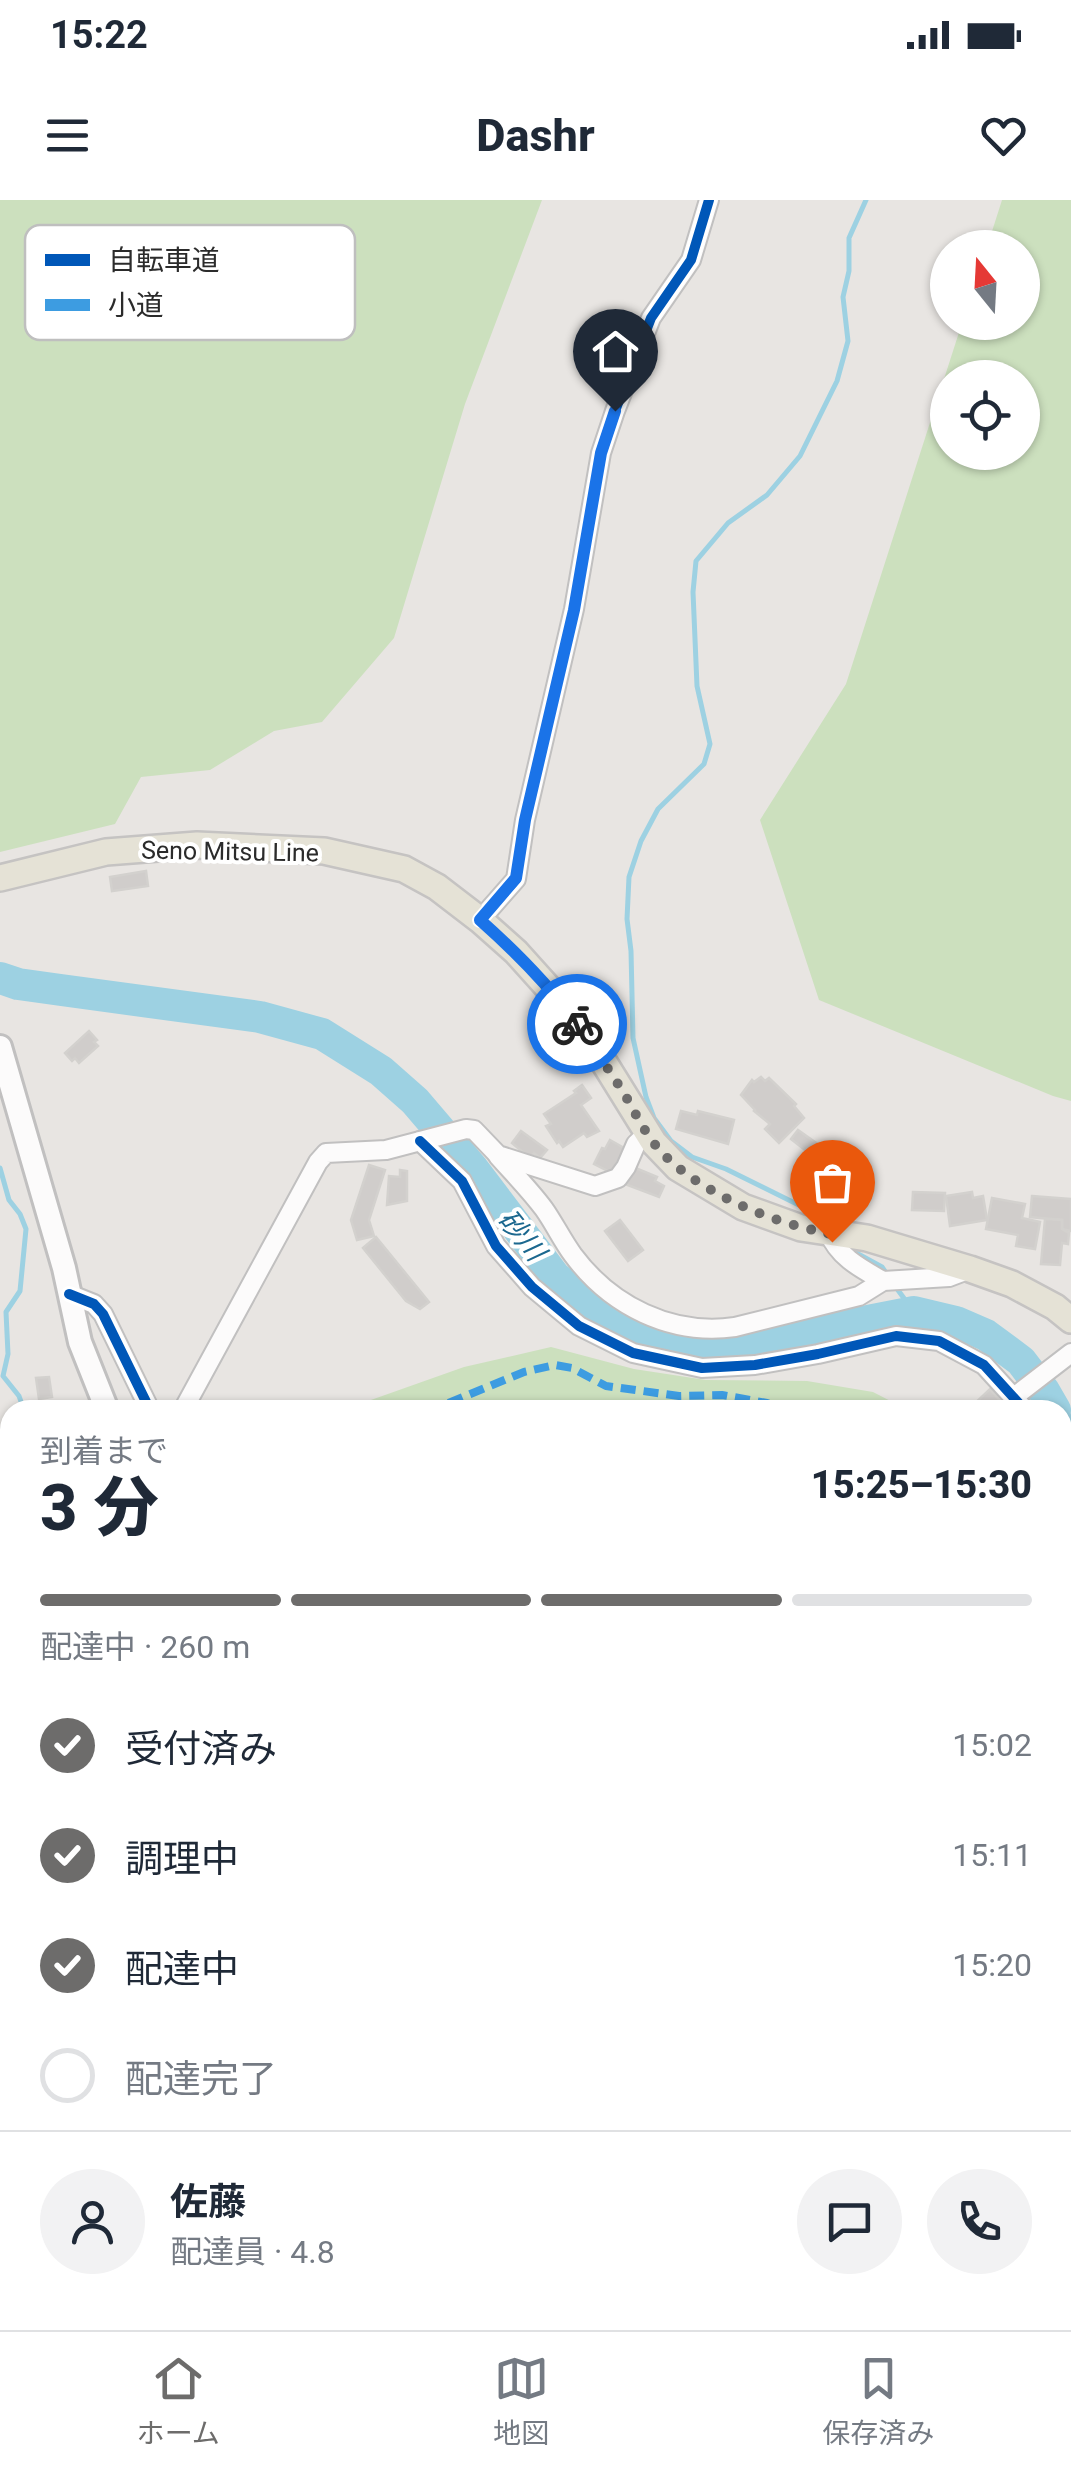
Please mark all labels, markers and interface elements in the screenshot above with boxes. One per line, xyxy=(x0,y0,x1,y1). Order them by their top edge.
text: 15:22 xyxy=(50,13,148,57)
icon: menu xyxy=(40,108,95,163)
icon: heart xyxy=(976,108,1031,163)
text: Dashr xyxy=(476,109,595,162)
legend xyxy=(25,225,355,340)
north arrow xyxy=(930,230,1040,340)
map controls xyxy=(930,230,1040,470)
text: 自転車道 xyxy=(108,244,220,277)
text: 小道 xyxy=(108,289,164,322)
pin xyxy=(573,309,658,412)
icon: home xyxy=(588,324,643,379)
button: locate xyxy=(930,360,1040,470)
street label: Seno Mitsu Line xyxy=(141,835,319,868)
courier xyxy=(527,974,627,1074)
icon: bike xyxy=(550,997,605,1052)
pin xyxy=(790,1140,875,1243)
icon: bag xyxy=(805,1155,860,1210)
water label: 砂川 xyxy=(491,1203,554,1270)
text: 到着まで xyxy=(40,1432,168,1470)
text: 15:25–15:30 xyxy=(811,1463,1032,1507)
text: 3 分 xyxy=(40,1470,159,1546)
text: 配達中 · 260 m xyxy=(40,1628,250,1666)
icon: check xyxy=(40,1718,95,1773)
text: 15:02 xyxy=(952,1726,1032,1764)
text: 受付済み xyxy=(125,1727,277,1771)
icon: check xyxy=(40,1828,95,1883)
text: 15:11 xyxy=(952,1836,1032,1874)
text: 調理中 xyxy=(125,1837,239,1881)
icon: check xyxy=(40,1938,95,1993)
text: 15:20 xyxy=(952,1946,1032,1984)
text: 配達中 xyxy=(125,1947,239,1991)
text: 配達完了 xyxy=(125,2057,277,2101)
button: person xyxy=(40,2169,145,2274)
button: chat xyxy=(797,2169,902,2274)
button: phone xyxy=(927,2169,1032,2274)
text: 佐藤 xyxy=(170,2180,246,2224)
text: 配達員 · 4.8 xyxy=(170,2233,335,2271)
tab: ホーム xyxy=(137,2351,220,2451)
tab: 地図 xyxy=(493,2351,549,2451)
tab: 保存済み xyxy=(822,2351,934,2451)

